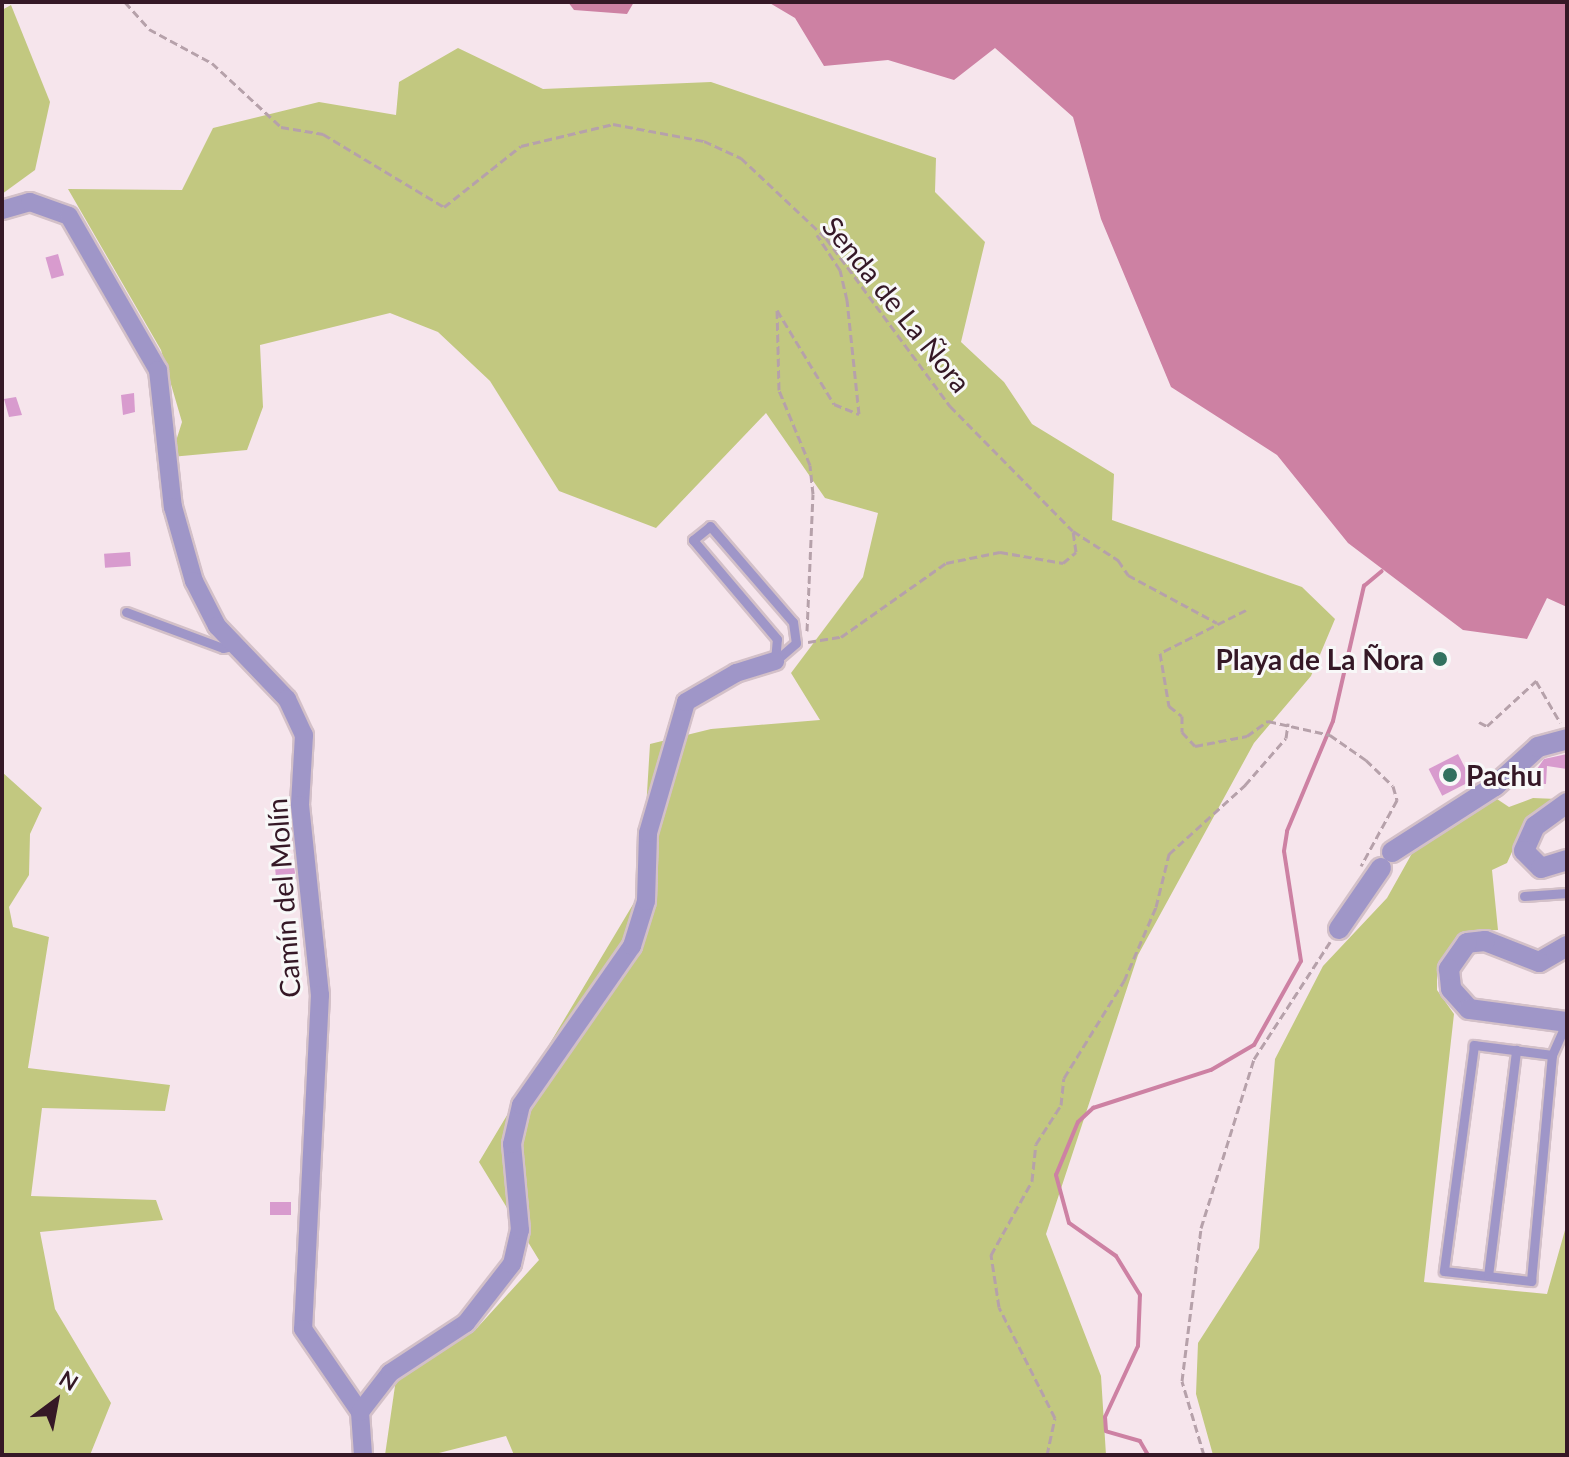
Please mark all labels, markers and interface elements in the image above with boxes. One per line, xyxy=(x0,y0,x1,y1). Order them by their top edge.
street label: Senda de La Ñora xyxy=(816,209,978,399)
place label: Playa de La Ñora xyxy=(1216,642,1424,676)
marker: Playa de La Ñora xyxy=(1431,650,1449,668)
place label: Pachu xyxy=(1466,758,1542,792)
marker: Pachu xyxy=(1441,766,1459,784)
street label: Camín del Molín xyxy=(259,797,307,999)
north arrow xyxy=(16,1361,96,1441)
text: N xyxy=(55,1364,83,1396)

